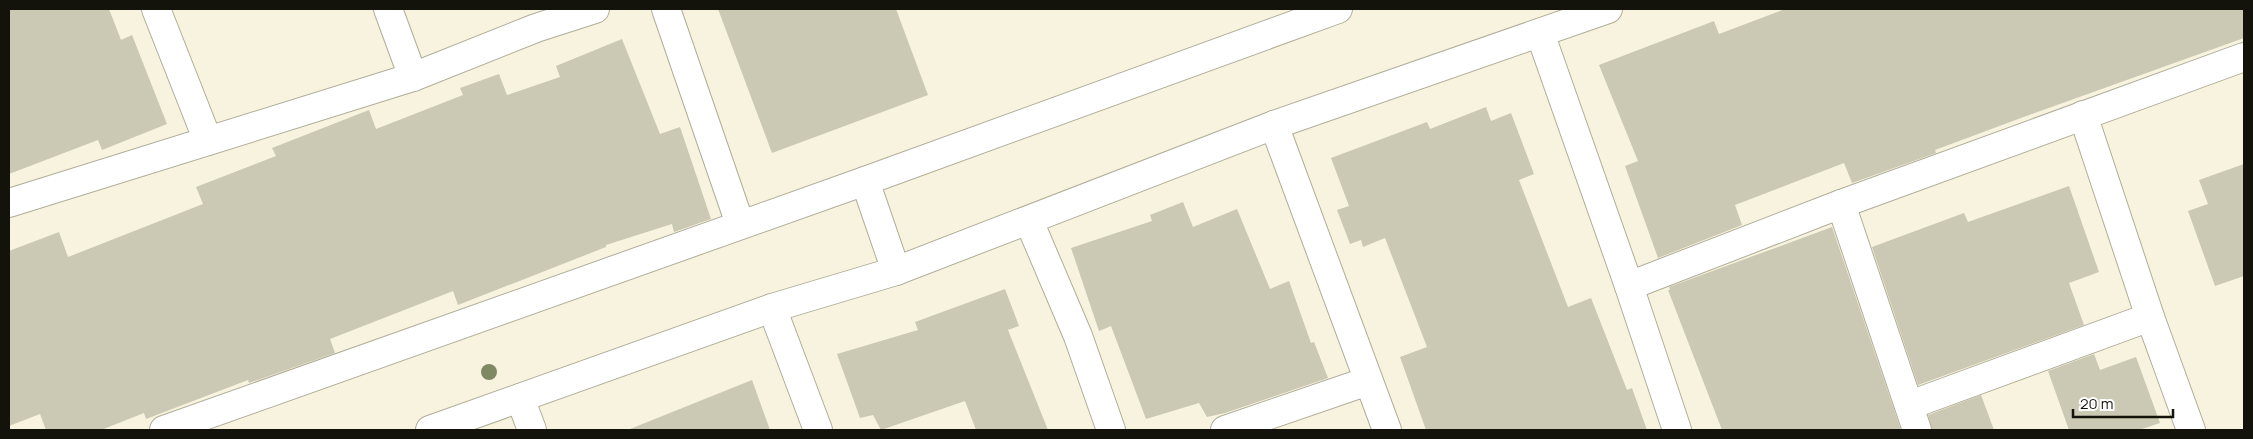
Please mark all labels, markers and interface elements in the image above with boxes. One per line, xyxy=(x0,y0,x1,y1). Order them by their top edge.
scale bar xyxy=(2073,386,2173,418)
text: 20 m xyxy=(2080,393,2113,414)

